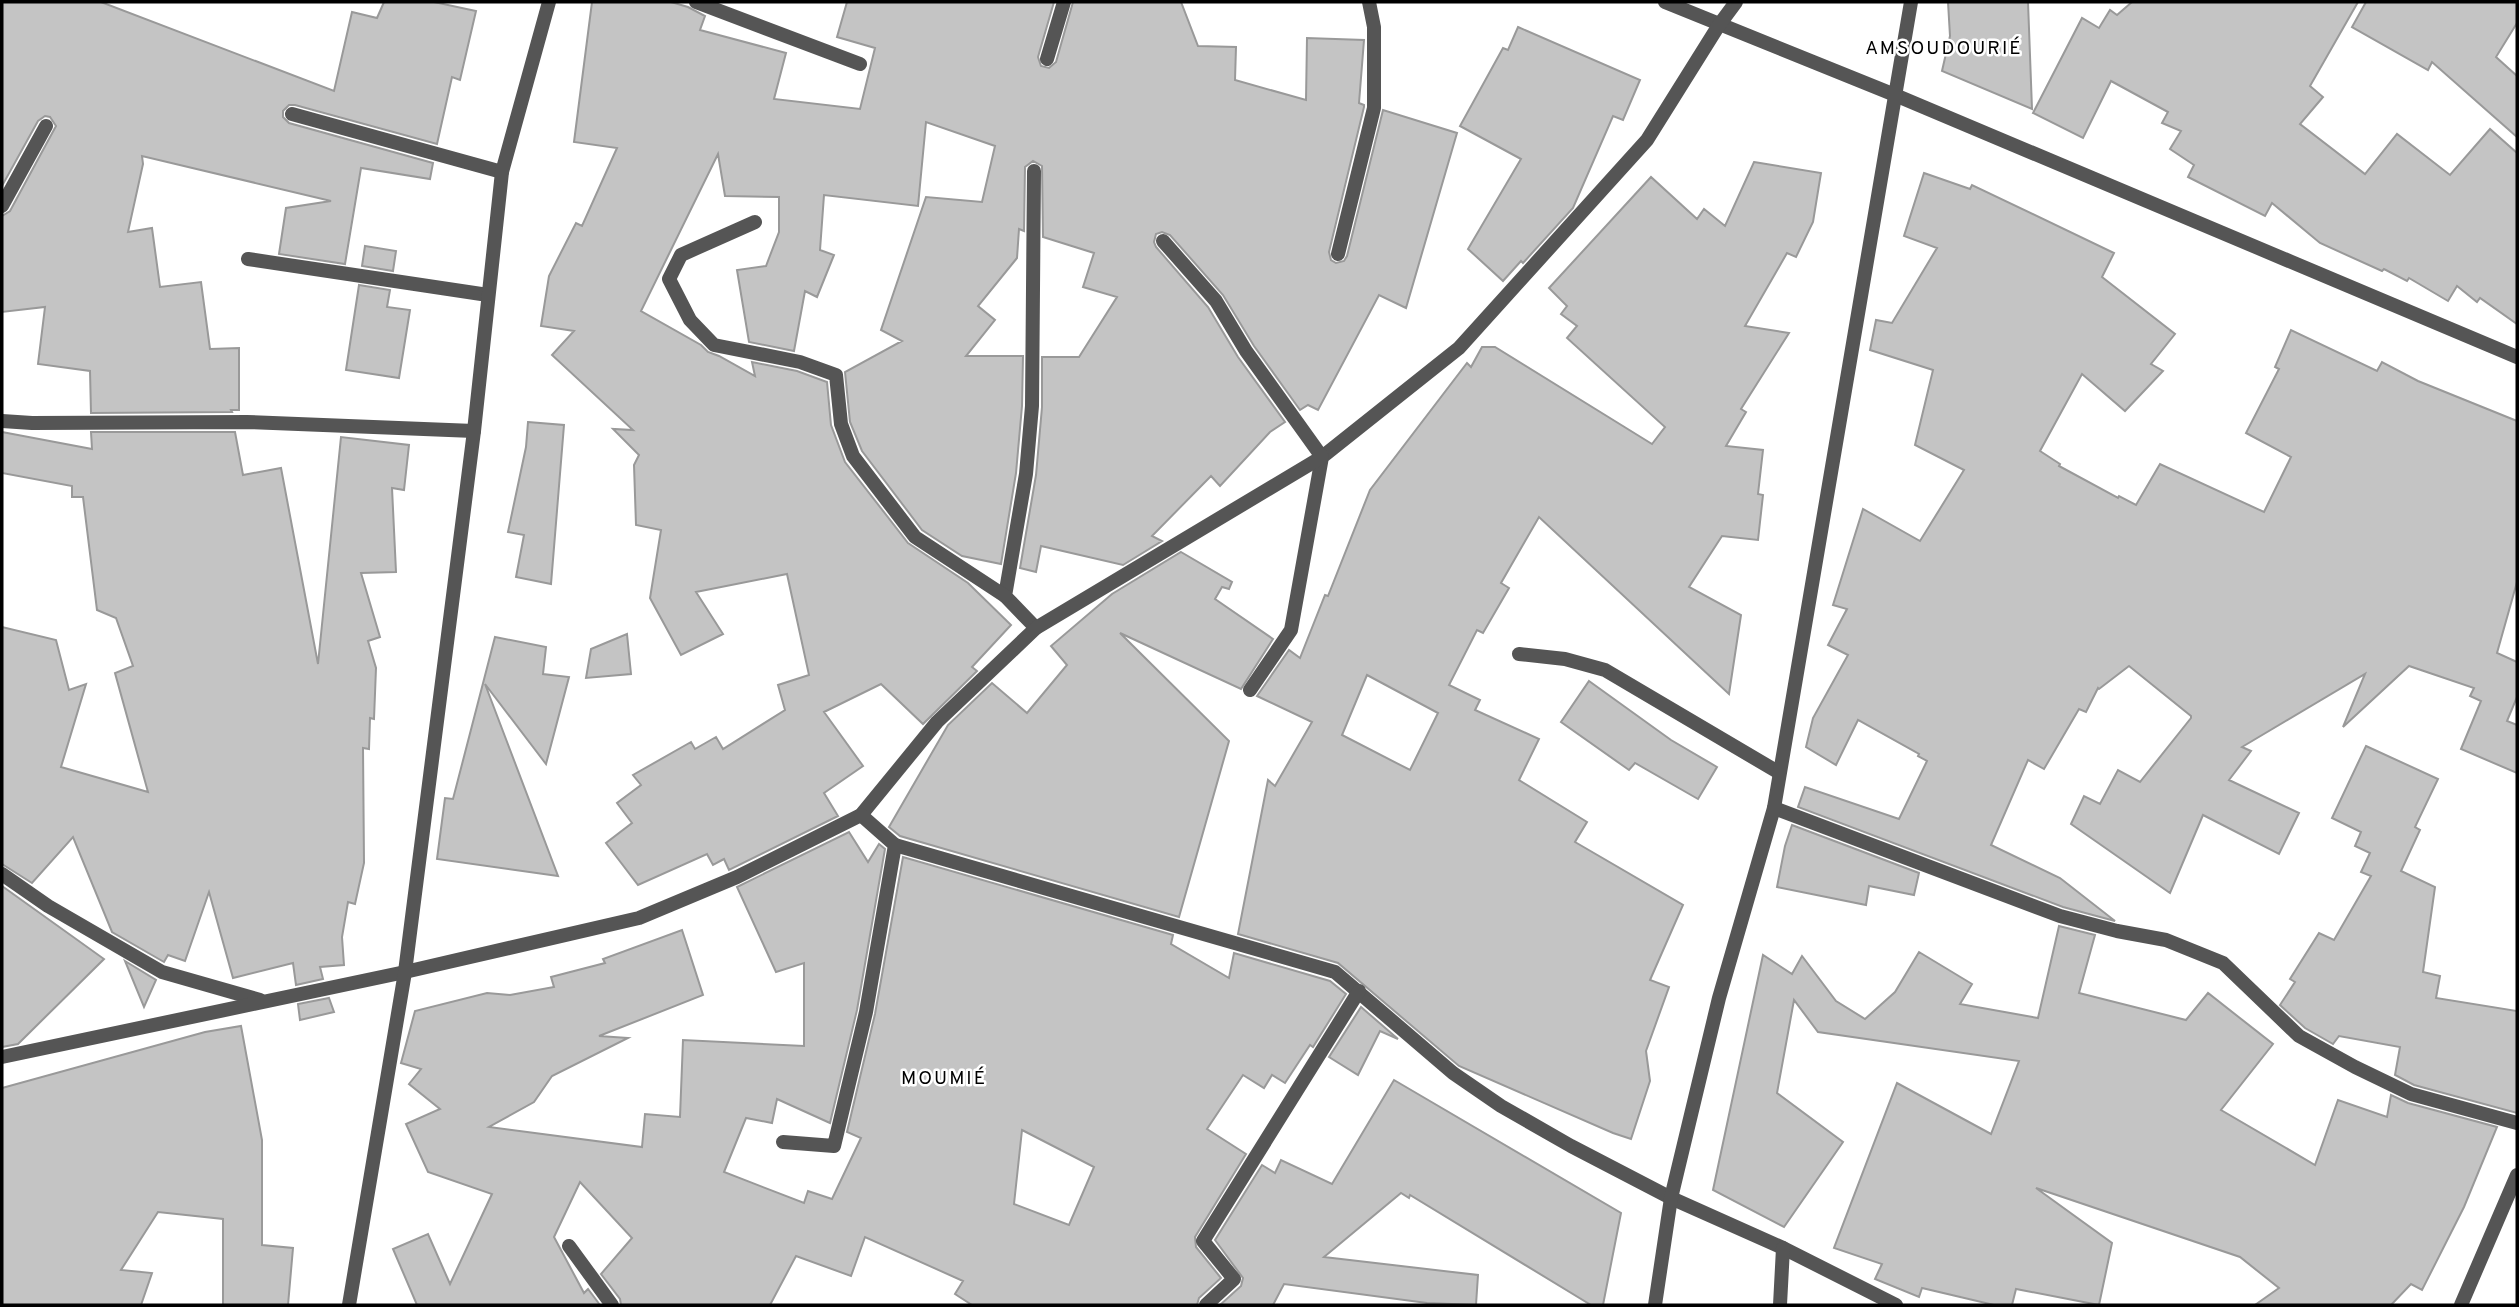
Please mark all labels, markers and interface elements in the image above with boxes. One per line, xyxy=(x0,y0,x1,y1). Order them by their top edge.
district label: AMSOUDOURIÉ xyxy=(1865,36,2023,61)
district label: MOUMIÉ xyxy=(901,1066,987,1091)

